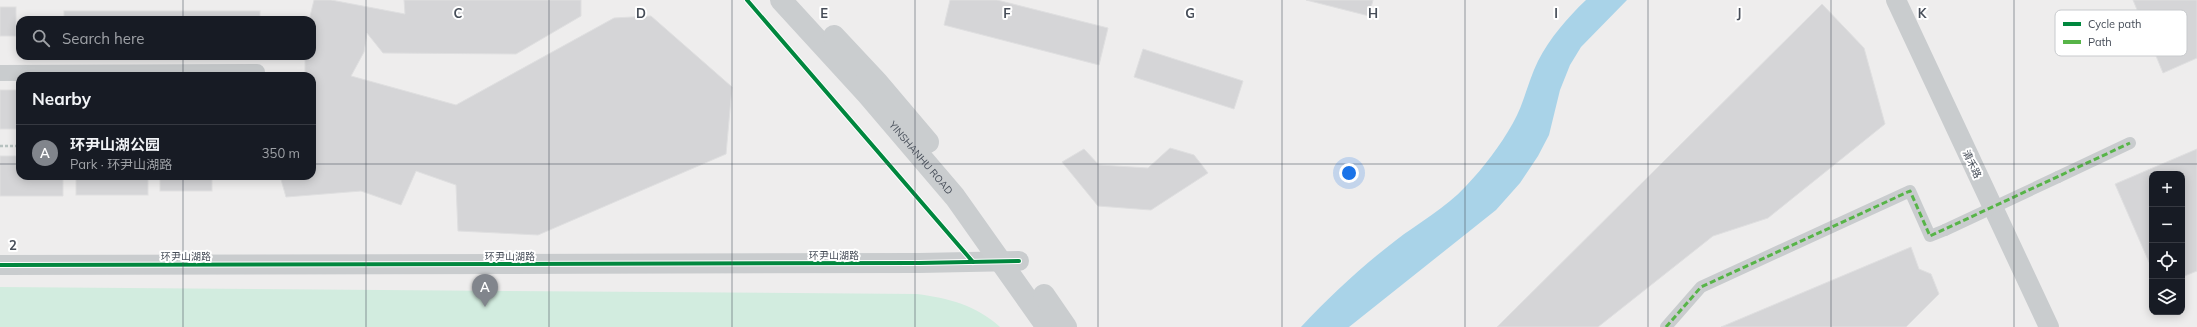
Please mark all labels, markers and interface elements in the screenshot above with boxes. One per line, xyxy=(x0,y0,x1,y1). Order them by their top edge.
text: C xyxy=(454,5,463,21)
text: D xyxy=(636,5,646,21)
text: E xyxy=(820,5,828,21)
text: F xyxy=(1003,5,1011,21)
text: G xyxy=(1185,5,1195,21)
text: H xyxy=(1368,5,1378,21)
text: I xyxy=(1554,5,1558,21)
text: J xyxy=(1737,5,1741,21)
text: K xyxy=(1918,5,1928,21)
legend xyxy=(2055,10,2187,56)
search box xyxy=(16,16,316,60)
text: Cycle path xyxy=(2088,17,2141,31)
icon: search xyxy=(30,27,52,49)
text: Search here xyxy=(62,29,144,48)
text: Path xyxy=(2088,35,2112,49)
text: Nearby xyxy=(32,88,91,109)
street label: YINSHANHU ROAD xyxy=(886,118,956,197)
text: 环尹山湖公园 xyxy=(70,135,160,154)
text: A xyxy=(40,145,50,161)
text: 350 m xyxy=(262,145,300,161)
street label: 清禾路 xyxy=(1960,148,1984,180)
text: Park · 环尹山湖路 xyxy=(70,156,172,172)
your location xyxy=(1339,163,1359,183)
map controls xyxy=(2149,171,2185,315)
button: + xyxy=(2149,171,2185,207)
button: − xyxy=(2149,207,2185,243)
text: 2 xyxy=(9,237,17,253)
button: locate xyxy=(2149,243,2185,279)
street label: 环尹山湖路 xyxy=(809,249,859,262)
street label: 环尹山湖路 xyxy=(161,250,211,263)
street label: 环尹山湖路 xyxy=(485,250,535,263)
pin: A xyxy=(472,274,498,307)
button: layers xyxy=(2149,279,2185,315)

